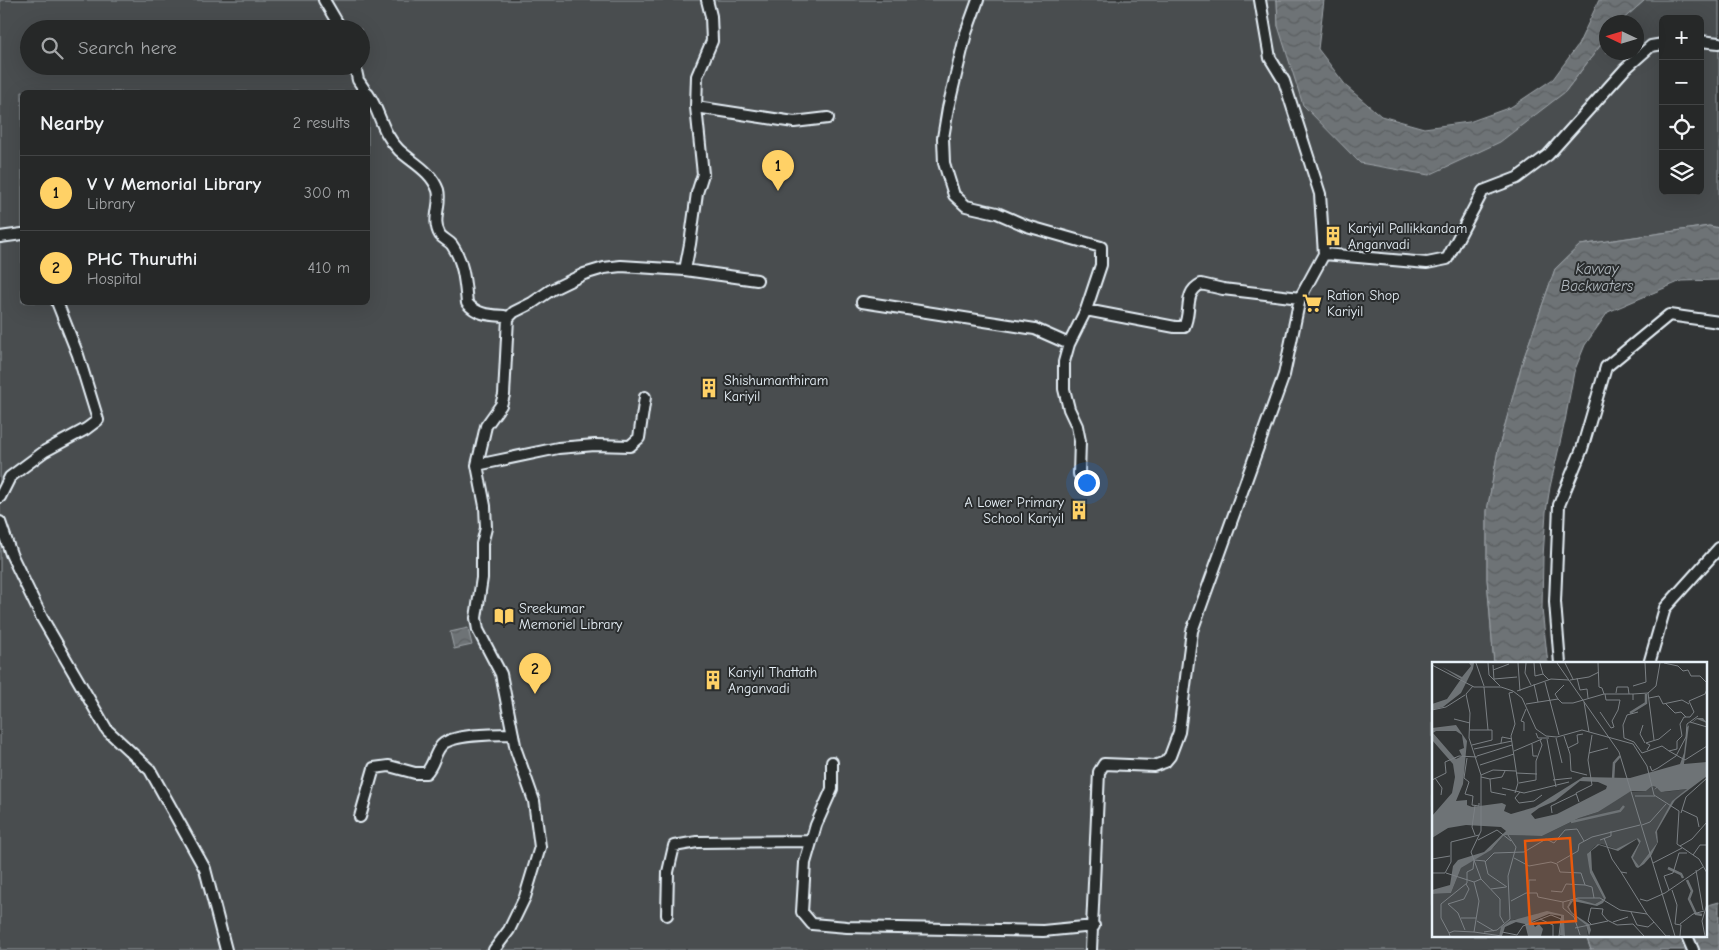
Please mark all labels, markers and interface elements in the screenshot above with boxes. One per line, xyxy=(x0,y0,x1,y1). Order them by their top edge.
north arrow xyxy=(1599,15,1644,60)
map controls xyxy=(1659,15,1704,195)
button: + xyxy=(1659,15,1704,60)
search box xyxy=(20,20,370,75)
icon: search xyxy=(38,34,66,62)
text: Search here xyxy=(78,37,177,59)
button: − xyxy=(1659,60,1704,105)
button: locate xyxy=(1659,105,1704,150)
text: Nearby xyxy=(40,111,104,135)
text: 2 results xyxy=(293,114,350,132)
pin: 1 xyxy=(762,150,794,191)
button: layers xyxy=(1659,150,1704,195)
text: V V Memorial Library xyxy=(87,173,261,195)
text: 1 xyxy=(53,184,59,202)
text: 300 m xyxy=(304,184,350,202)
text: Library xyxy=(87,195,135,213)
place label: Kariyil Pallikkandam Anganvadi xyxy=(1348,220,1467,253)
building icon: Kariyil Pallikkandam Anganvadi xyxy=(1322,225,1344,247)
text: PHC Thuruthi xyxy=(87,248,197,270)
text: 2 xyxy=(52,259,60,277)
text: 410 m xyxy=(308,259,350,277)
water label: Kavvay Backwaters xyxy=(1561,260,1634,295)
text: Hospital xyxy=(87,270,142,288)
place label: Ration Shop Kariyil xyxy=(1327,287,1399,320)
supermarket icon: Ration Shop Kariyil xyxy=(1301,292,1323,314)
place label: Shishumanthiram Kariyil xyxy=(724,372,828,405)
building icon: Shishumanthiram Kariyil xyxy=(698,377,720,399)
your location xyxy=(1074,470,1100,496)
place label: A Lower Primary School Kariyil xyxy=(965,494,1065,527)
building icon: A Lower Primary School Kariyil xyxy=(1068,499,1090,521)
place label: Sreekumar Memoriel Library xyxy=(519,600,623,633)
library icon: Sreekumar Memoriel Library xyxy=(493,605,515,627)
pin: 2 xyxy=(519,653,551,694)
inset map xyxy=(1432,662,1706,938)
place label: Kariyil Thattath Anganvadi xyxy=(728,664,817,697)
building icon: Kariyil Thattath Anganvadi xyxy=(702,669,724,691)

